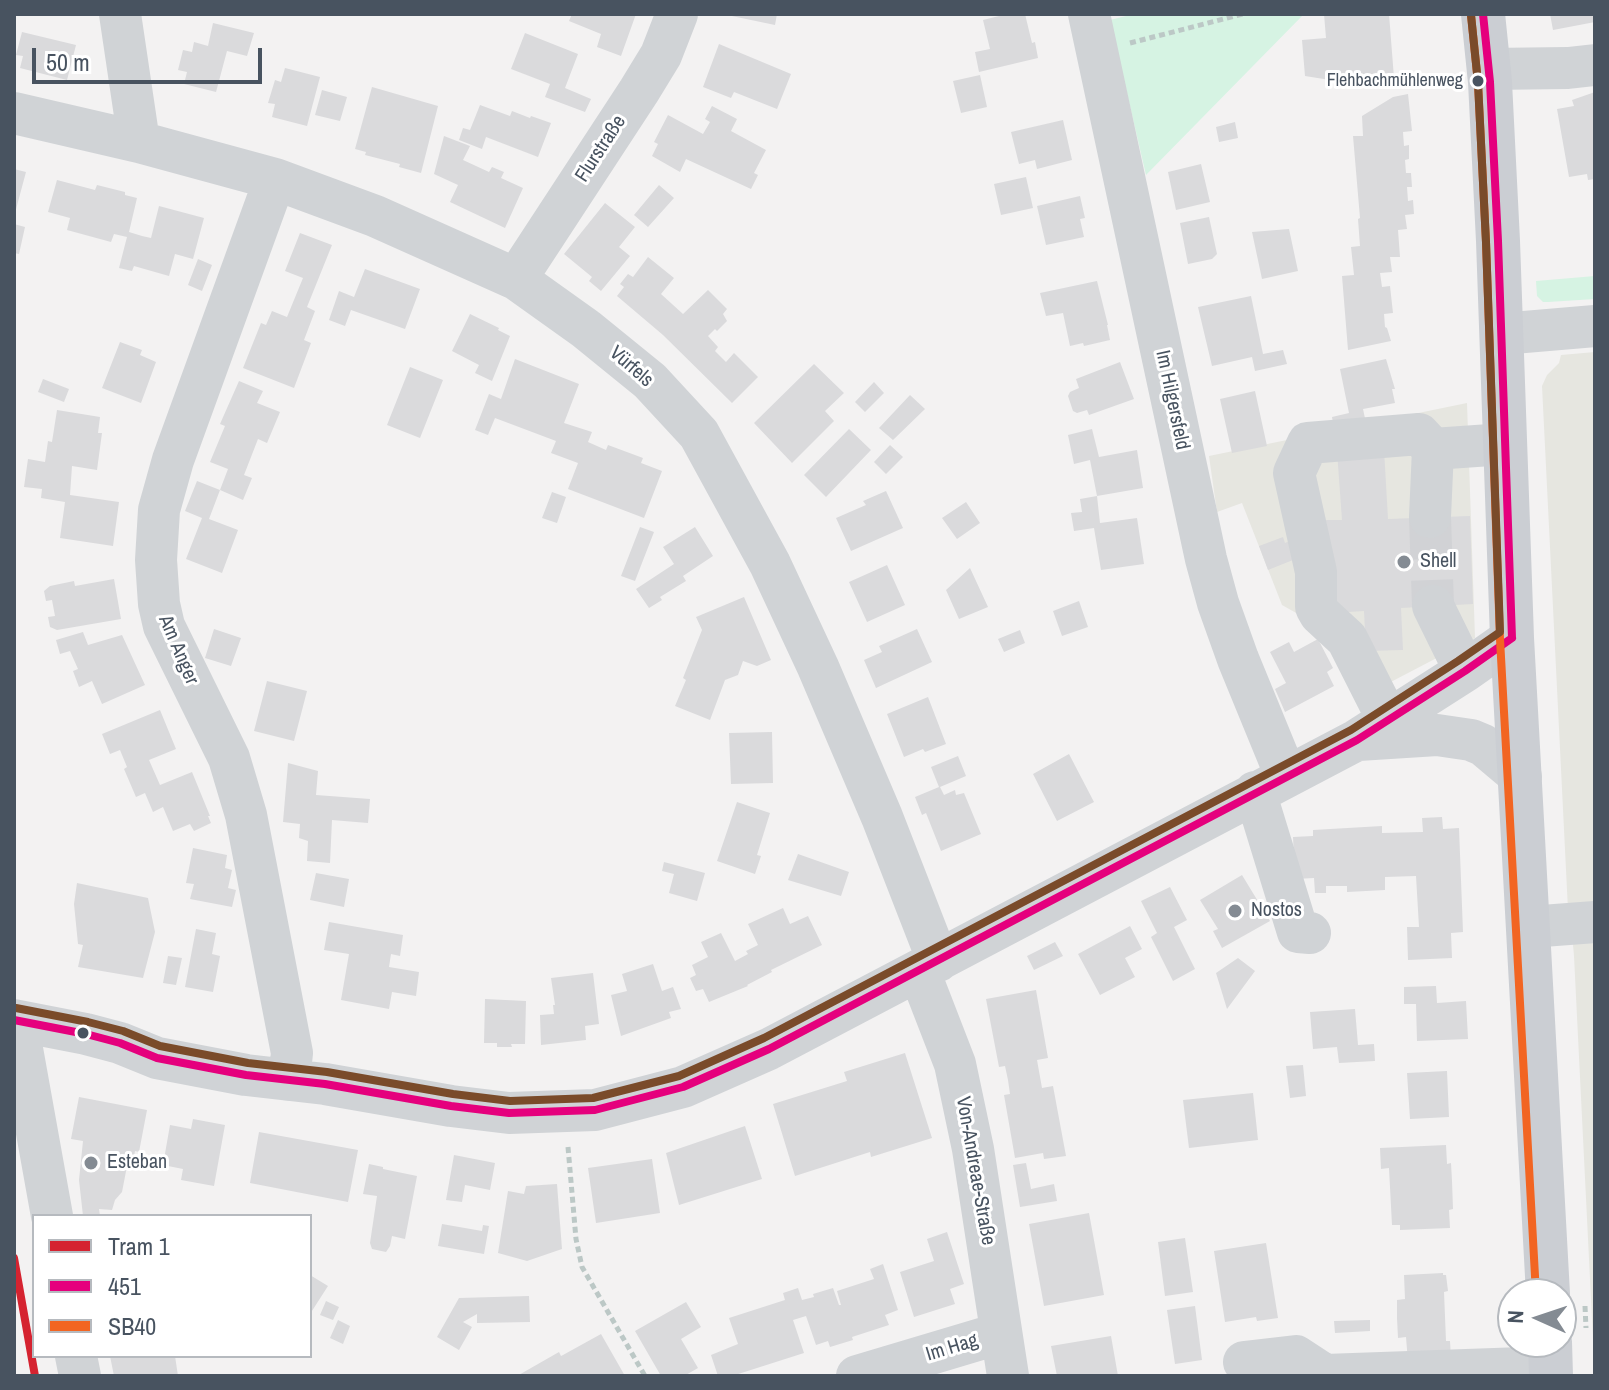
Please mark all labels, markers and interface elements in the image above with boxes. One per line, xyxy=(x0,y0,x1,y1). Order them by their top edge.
scale bar xyxy=(36,32,266,82)
text: 50 m xyxy=(46,46,90,78)
place label: Flehbachmühlenweg xyxy=(1327,70,1463,92)
marker: Flehbachmühlenweg xyxy=(1470,73,1486,89)
street label: Flurstraße xyxy=(571,111,631,187)
street label: Vürfels xyxy=(604,341,658,393)
street label: Im Hilgersfeld xyxy=(1150,348,1194,452)
place label: Shell xyxy=(1420,550,1456,574)
marker: Shell xyxy=(1395,553,1413,571)
street label: Am Anger xyxy=(153,612,203,688)
place label: Nostos xyxy=(1251,899,1302,923)
marker: Nostos xyxy=(1226,902,1244,920)
unlabelled marker xyxy=(75,1025,91,1041)
street label: Von-Andreae-Straße xyxy=(950,1095,1000,1247)
place label: Esteban xyxy=(107,1151,167,1175)
marker: Esteban xyxy=(82,1154,100,1172)
legend xyxy=(32,1214,312,1358)
text: Tram 1 xyxy=(108,1230,170,1262)
text: 451 xyxy=(108,1270,141,1302)
north arrow xyxy=(1497,1278,1577,1358)
text: SB40 xyxy=(108,1310,156,1342)
text: N xyxy=(1500,1310,1530,1324)
street label: Im Hag xyxy=(923,1329,981,1367)

